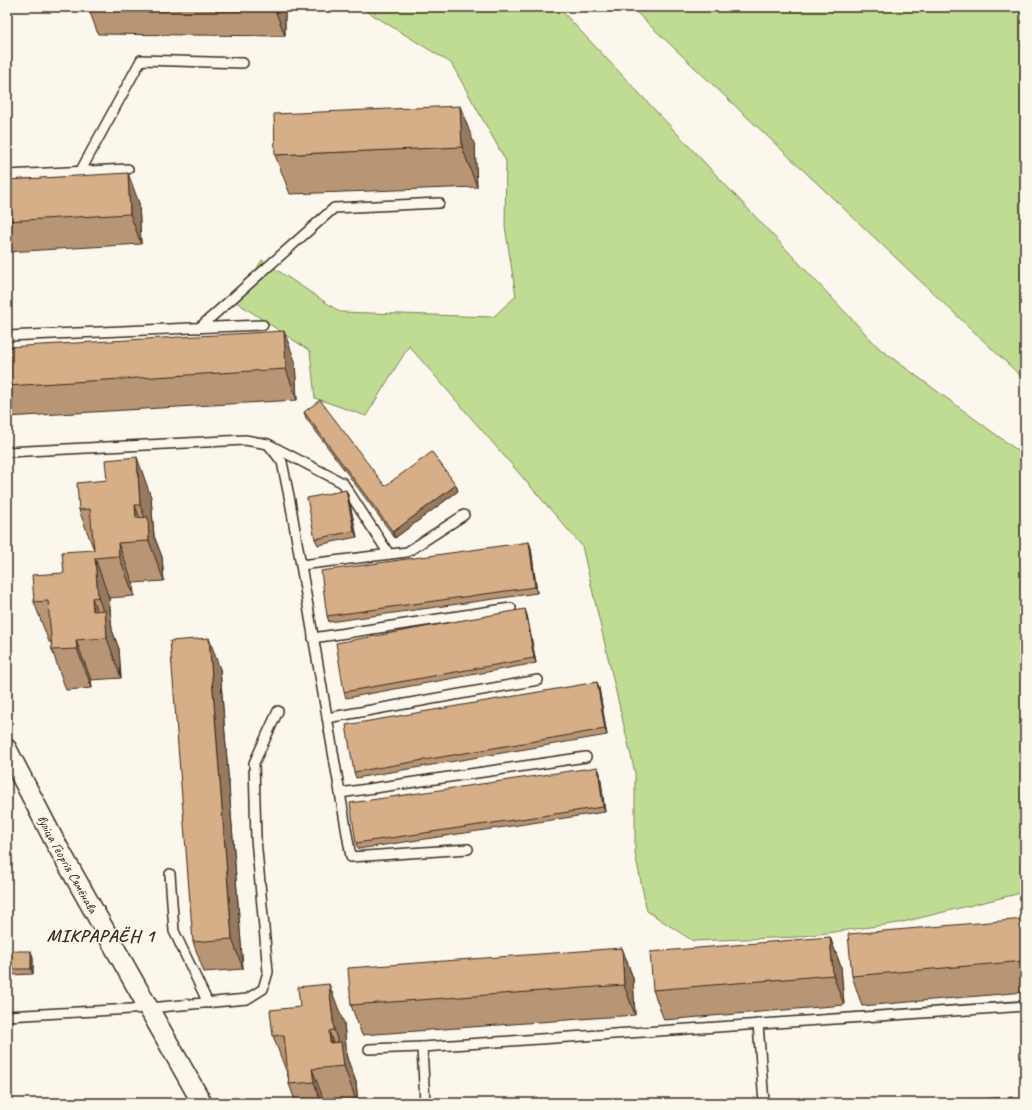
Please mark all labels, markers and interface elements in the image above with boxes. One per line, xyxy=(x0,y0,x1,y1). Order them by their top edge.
street label: вуліца Георгія Сямёнава xyxy=(34,812,102,917)
district label: МІКРАРАЁН 1 xyxy=(47,925,156,947)

